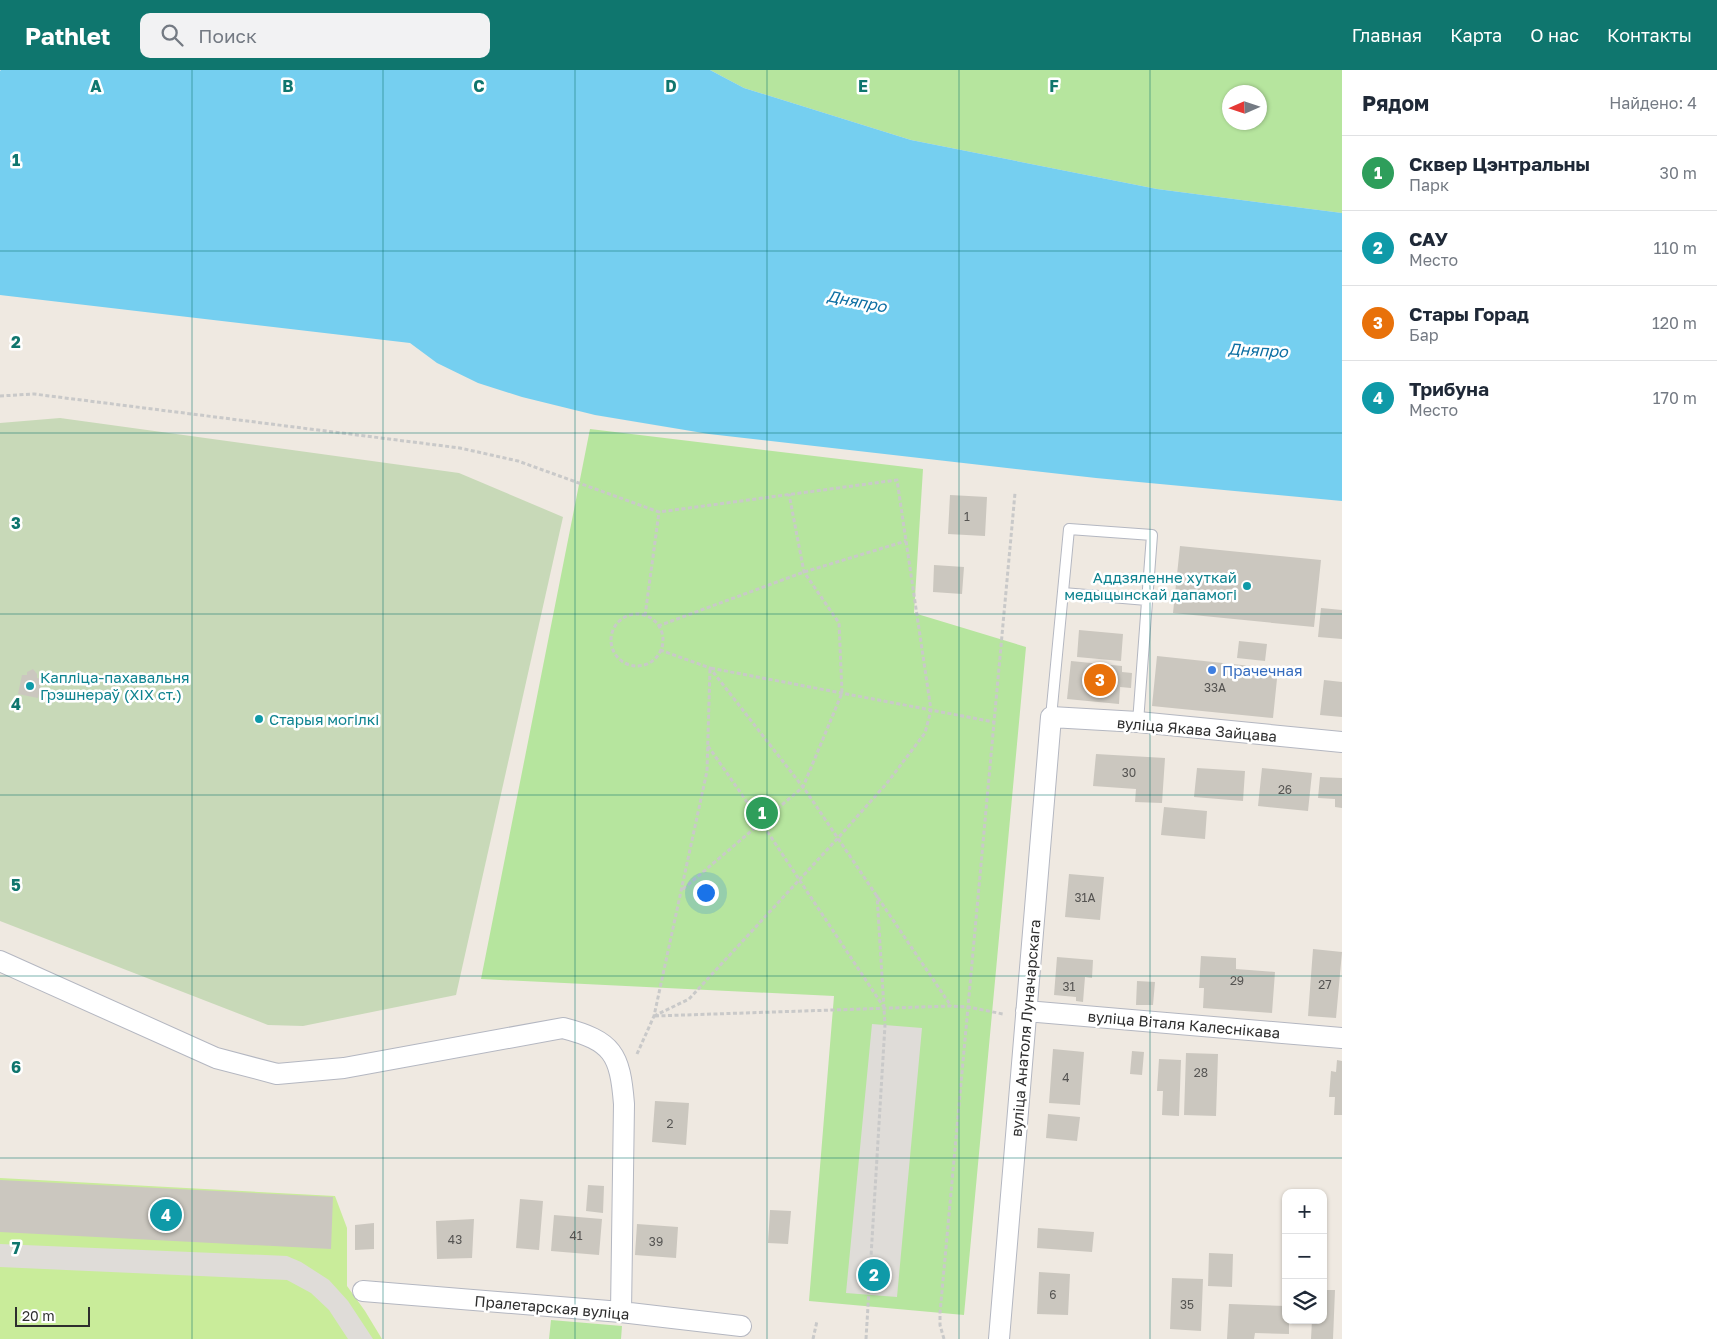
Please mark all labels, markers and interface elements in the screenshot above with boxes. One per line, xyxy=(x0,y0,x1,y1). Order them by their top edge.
search box xyxy=(140,13,490,58)
text: Pathlet xyxy=(25,21,110,50)
icon: search xyxy=(158,21,186,49)
text: Поиск xyxy=(198,24,257,47)
text: Главная xyxy=(1352,24,1422,46)
text: Карта xyxy=(1450,24,1502,46)
text: О нас xyxy=(1530,24,1579,46)
text: Контакты xyxy=(1607,24,1692,46)
text: A xyxy=(90,76,102,96)
text: B xyxy=(282,76,294,96)
text: C xyxy=(473,76,485,96)
text: D xyxy=(665,76,677,96)
text: E xyxy=(858,76,868,96)
text: F xyxy=(1049,76,1059,96)
north arrow xyxy=(1222,85,1267,130)
text: Рядом xyxy=(1362,90,1429,116)
text: Найдено: 4 xyxy=(1609,93,1697,113)
text: 1 xyxy=(12,150,20,170)
text: Сквер Цэнтральны xyxy=(1409,152,1590,175)
text: 1 xyxy=(1374,163,1382,183)
text: 30 m xyxy=(1660,163,1697,183)
text: Парк xyxy=(1409,175,1449,195)
text: САУ xyxy=(1409,227,1448,250)
text: 2 xyxy=(1373,238,1383,258)
text: 110 m xyxy=(1653,238,1697,258)
text: Место xyxy=(1409,250,1458,270)
water label: Дняпро xyxy=(825,285,890,317)
text: Стары Горад xyxy=(1409,302,1529,325)
text: 3 xyxy=(1373,313,1383,333)
text: 120 m xyxy=(1652,313,1697,333)
text: Бар xyxy=(1409,325,1439,345)
text: 2 xyxy=(11,332,21,352)
water label: Дняпро xyxy=(1227,338,1290,362)
text: Трибуна xyxy=(1409,377,1489,400)
text: 4 xyxy=(1373,388,1383,408)
text: 170 m xyxy=(1653,388,1697,408)
text: Место xyxy=(1409,400,1458,420)
house number: 1 xyxy=(964,509,970,524)
text: 3 xyxy=(11,513,21,533)
place label: Аддзяленне хуткай медыцынскай дапамогі xyxy=(1064,568,1237,603)
marker: Аддзяленне хуткай медыцынскай дапамогі xyxy=(1241,580,1253,592)
pin: 3 xyxy=(1084,661,1116,699)
place label: Прачечная xyxy=(1222,661,1302,679)
marker: Прачечная xyxy=(1206,664,1218,676)
place label: Капліца-пахавальня Грэшнераў (XIX ст.) xyxy=(40,668,190,703)
marker: Капліца-пахавальня Грэшнераў (XIX ст.) xyxy=(24,680,36,692)
house number: 33А xyxy=(1204,680,1226,695)
text: 4 xyxy=(11,694,21,714)
place label: Старыя могілкі xyxy=(269,710,379,728)
marker: Старыя могілкі xyxy=(253,713,265,725)
street label: вуліца Якава Зайцава xyxy=(1116,713,1278,745)
house number: 30 xyxy=(1122,765,1136,780)
house number: 26 xyxy=(1278,782,1292,797)
pin: 1 xyxy=(746,794,778,832)
text: 5 xyxy=(11,875,21,895)
your location xyxy=(693,880,719,906)
house number: 31А xyxy=(1075,890,1095,905)
street label: вуліца Анатоля Луначарскага xyxy=(1007,918,1043,1138)
house number: 29 xyxy=(1230,973,1244,988)
house number: 27 xyxy=(1318,977,1332,992)
house number: 31 xyxy=(1063,979,1076,994)
street label: вуліца Віталя Калеснікава xyxy=(1087,1007,1281,1041)
text: 6 xyxy=(11,1057,21,1077)
house number: 28 xyxy=(1194,1065,1208,1080)
house number: 4 xyxy=(1062,1070,1070,1085)
house number: 2 xyxy=(667,1116,674,1131)
map controls xyxy=(1282,1189,1327,1324)
button: + xyxy=(1282,1189,1327,1234)
pin: 4 xyxy=(150,1196,182,1234)
house number: 41 xyxy=(569,1228,583,1243)
house number: 43 xyxy=(448,1232,462,1247)
house number: 39 xyxy=(649,1234,663,1249)
button: − xyxy=(1282,1234,1327,1279)
text: 7 xyxy=(12,1238,21,1258)
pin: 2 xyxy=(858,1256,890,1294)
button: layers xyxy=(1282,1279,1327,1324)
house number: 6 xyxy=(1049,1287,1057,1302)
street label: Пралетарская вуліца xyxy=(474,1291,630,1323)
house number: 35 xyxy=(1180,1297,1194,1312)
scale bar xyxy=(15,1304,90,1327)
text: 20 m xyxy=(22,1307,55,1324)

